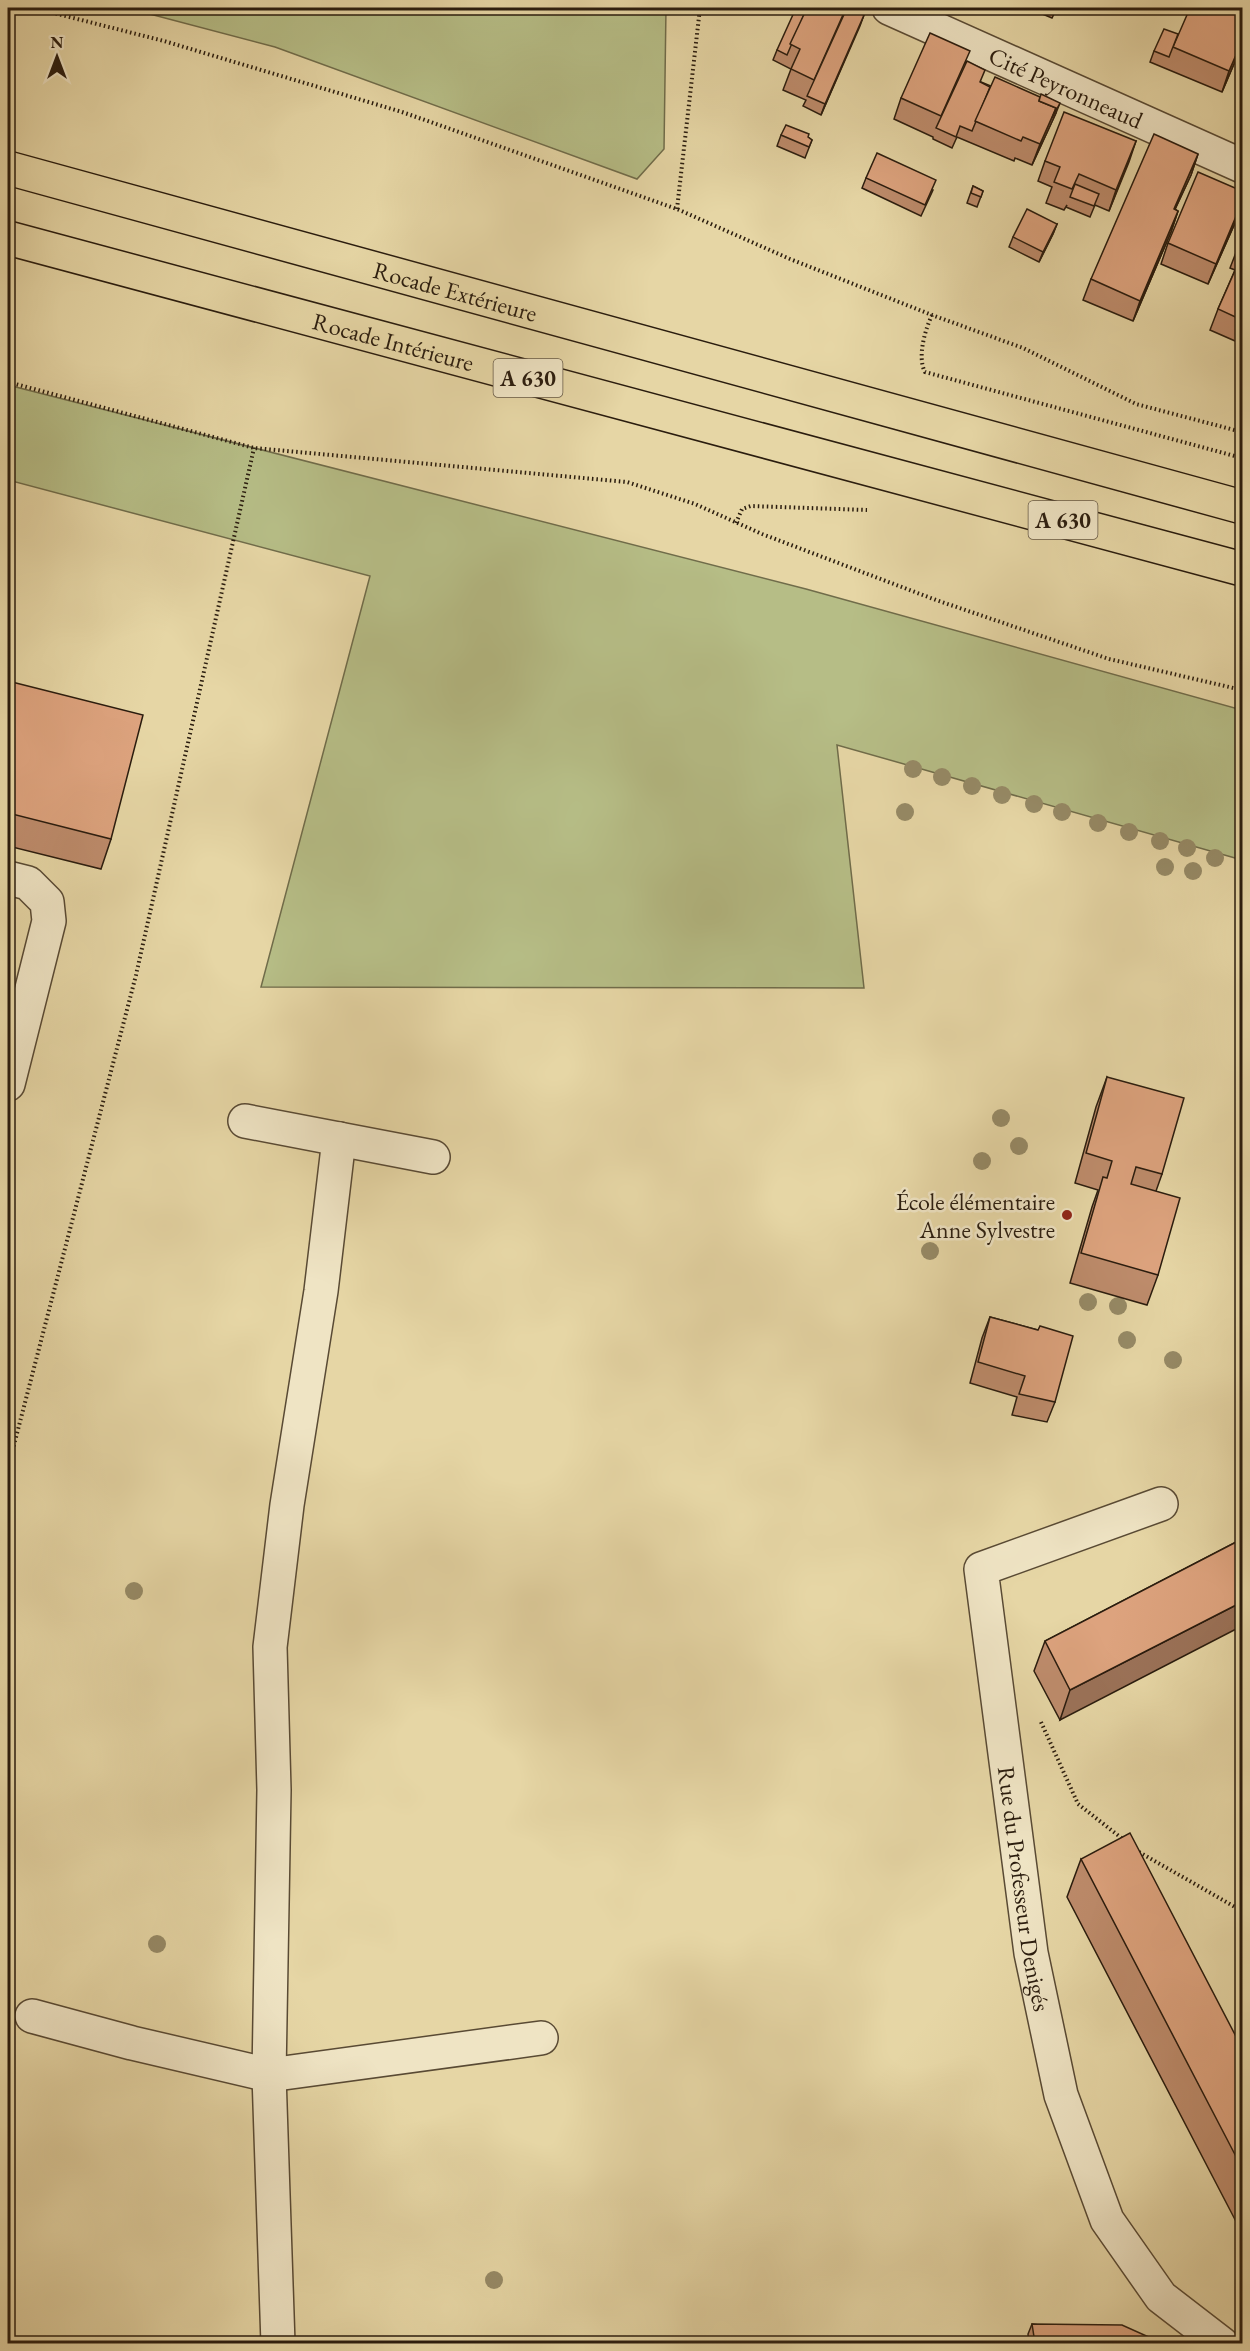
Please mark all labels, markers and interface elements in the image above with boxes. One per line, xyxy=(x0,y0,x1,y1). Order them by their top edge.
north arrow xyxy=(27,27,87,87)
text: N xyxy=(51,32,64,53)
street label: Cité Peyronneaud xyxy=(984,39,1149,136)
street label: Rocade Extérieure xyxy=(370,254,541,328)
street label: Rocade Intérieure xyxy=(309,305,477,378)
road number: A 630 xyxy=(494,359,562,397)
road number: A 630 xyxy=(1028,501,1098,539)
place label: École élémentaire Anne Sylvestre xyxy=(896,1186,1055,1245)
marker: École élémentaire Anne Sylvestre xyxy=(1060,1208,1074,1222)
street label: Rue du Professeur Denigés xyxy=(991,1764,1058,2014)

